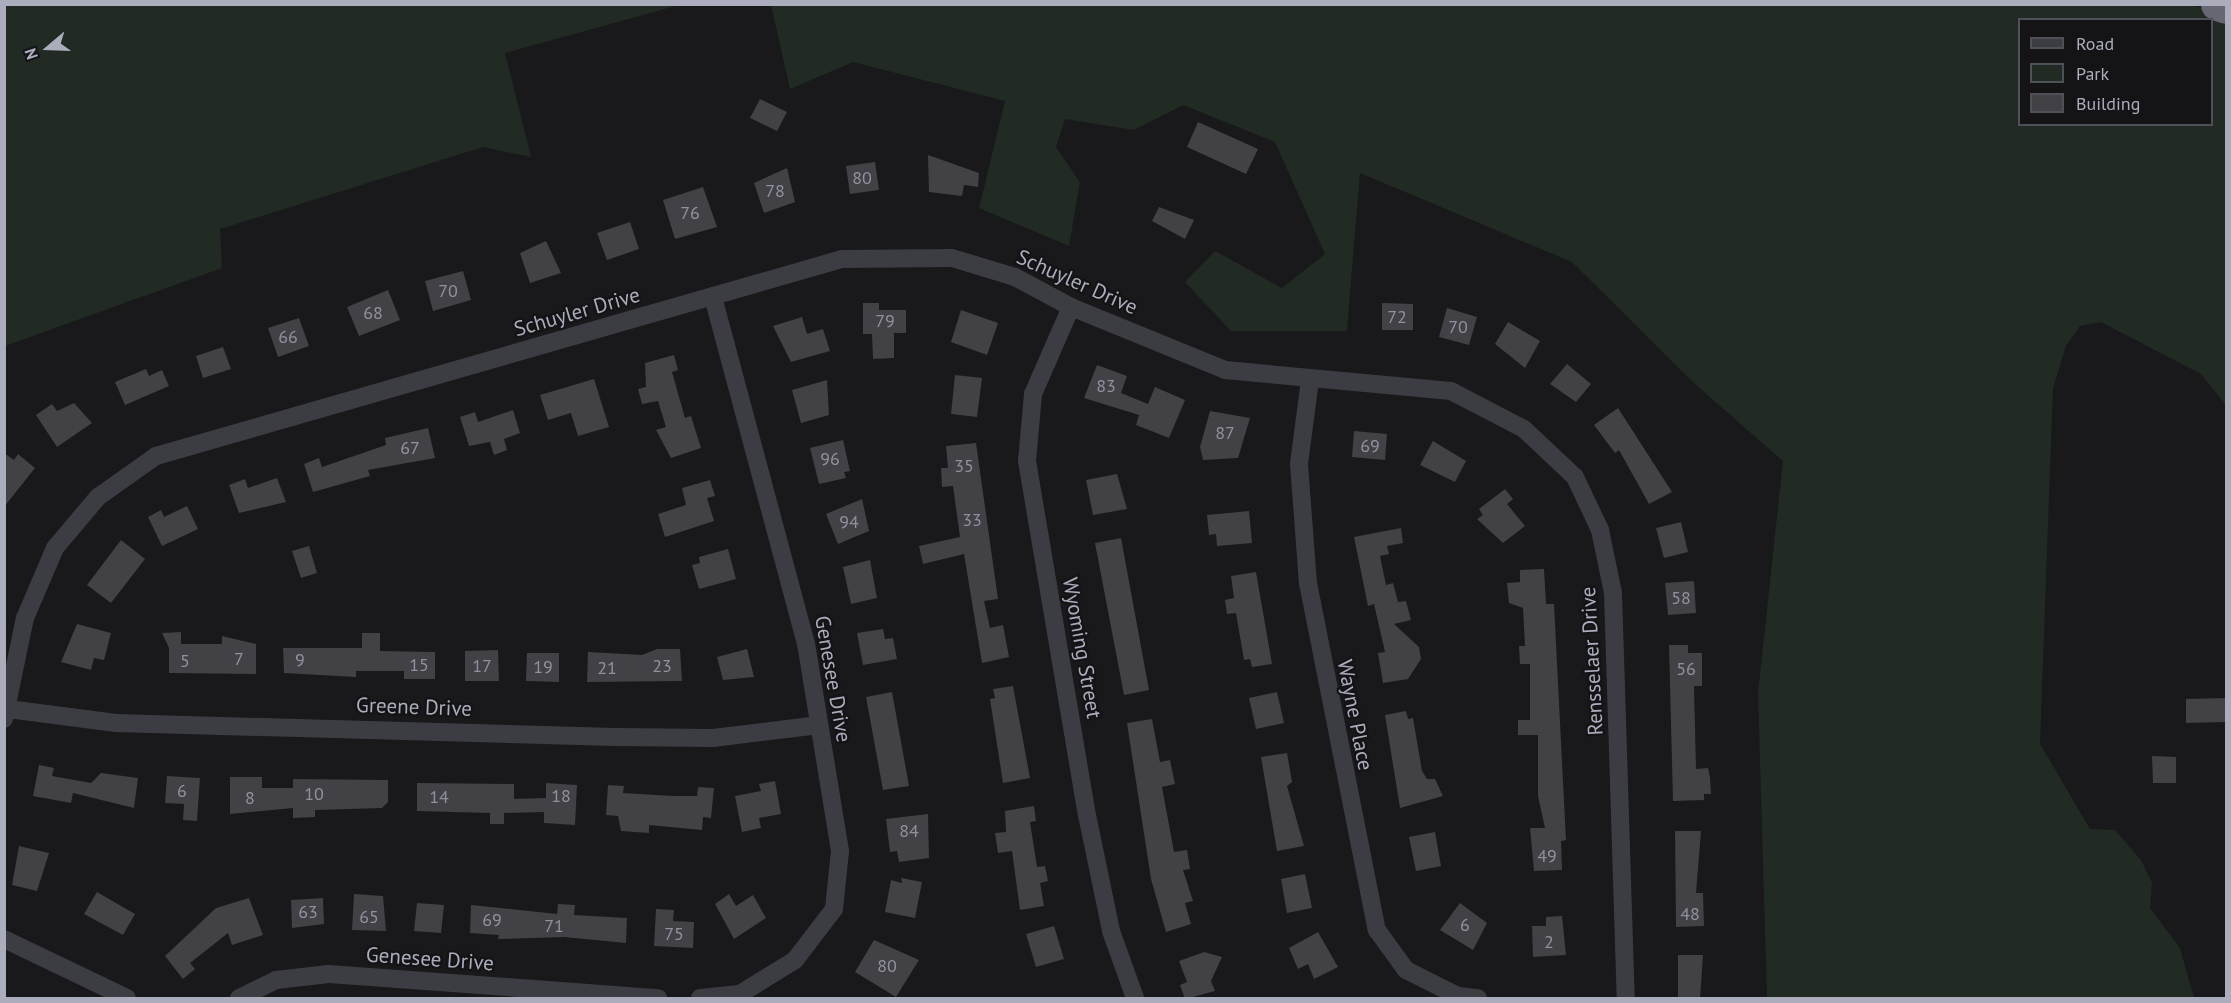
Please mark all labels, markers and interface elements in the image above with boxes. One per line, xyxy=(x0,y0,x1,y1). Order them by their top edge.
north arrow xyxy=(18,18,78,78)
legend xyxy=(2018,18,2213,126)
text: Road xyxy=(2076,32,2114,55)
text: N xyxy=(20,46,42,62)
text: Park xyxy=(2076,62,2109,85)
text: Building xyxy=(2076,92,2140,115)
house number: 80 xyxy=(852,167,872,189)
house number: 78 xyxy=(765,180,785,202)
house number: 76 xyxy=(680,202,700,224)
street label: Schuyler Drive xyxy=(1013,244,1141,320)
house number: 70 xyxy=(438,280,458,302)
street label: Schuyler Drive xyxy=(511,282,643,342)
house number: 68 xyxy=(363,302,383,324)
house number: 72 xyxy=(1387,306,1407,328)
house number: 79 xyxy=(875,310,895,332)
house number: 70 xyxy=(1448,316,1468,338)
house number: 66 xyxy=(278,326,298,348)
house number: 83 xyxy=(1096,375,1116,397)
house number: 87 xyxy=(1215,422,1235,444)
house number: 69 xyxy=(1360,435,1380,457)
house number: 67 xyxy=(400,437,420,459)
house number: 96 xyxy=(820,448,840,470)
house number: 35 xyxy=(954,455,974,477)
house number: 33 xyxy=(962,509,982,531)
house number: 94 xyxy=(839,511,859,533)
street label: Wyoming Street xyxy=(1057,576,1107,720)
street label: Rensselaer Drive xyxy=(1576,586,1608,736)
house number: 58 xyxy=(1671,587,1691,609)
street label: Genesee Drive xyxy=(809,614,857,744)
house number: 7 xyxy=(234,648,244,670)
house number: 9 xyxy=(295,649,305,671)
house number: 5 xyxy=(180,650,190,672)
house number: 15 xyxy=(409,654,429,676)
house number: 17 xyxy=(472,655,492,677)
house number: 23 xyxy=(652,655,672,677)
house number: 19 xyxy=(533,656,553,678)
house number: 21 xyxy=(597,657,617,679)
street label: Wayne Place xyxy=(1332,657,1378,773)
house number: 56 xyxy=(1676,658,1696,680)
street label: Greene Drive xyxy=(356,692,472,722)
house number: 6 xyxy=(177,780,187,802)
house number: 10 xyxy=(304,783,324,805)
house number: 18 xyxy=(551,785,571,807)
house number: 14 xyxy=(429,786,449,808)
house number: 8 xyxy=(245,787,255,809)
house number: 84 xyxy=(899,820,919,842)
house number: 49 xyxy=(1537,845,1557,867)
house number: 63 xyxy=(298,901,318,923)
house number: 48 xyxy=(1680,903,1700,925)
house number: 65 xyxy=(359,906,379,928)
house number: 69 xyxy=(482,909,502,931)
house number: 6 xyxy=(1460,914,1470,936)
house number: 71 xyxy=(544,915,564,937)
house number: 75 xyxy=(664,923,684,945)
house number: 2 xyxy=(1544,931,1554,953)
street label: Genesee Drive xyxy=(365,942,495,976)
house number: 80 xyxy=(877,955,897,977)

